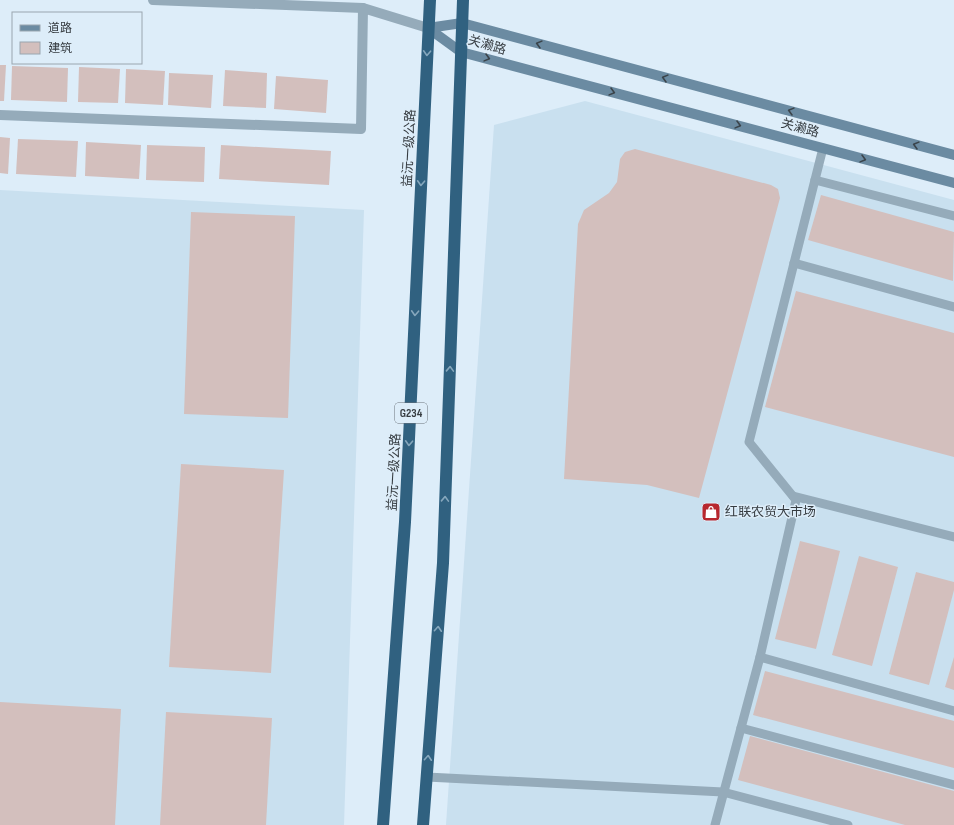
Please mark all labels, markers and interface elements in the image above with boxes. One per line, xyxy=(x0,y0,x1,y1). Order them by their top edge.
legend xyxy=(12,12,142,64)
text: 道路 xyxy=(48,21,72,36)
street label: 关濑路 xyxy=(466,32,508,58)
one-way arrow xyxy=(536,40,543,49)
text: 建筑 xyxy=(48,41,72,56)
one-way arrow xyxy=(423,50,431,56)
one-way arrow xyxy=(483,54,490,62)
one-way arrow xyxy=(662,74,668,82)
one-way arrow xyxy=(608,87,615,96)
one-way arrow xyxy=(787,107,794,116)
street label: 益沅一级公路 xyxy=(399,109,419,187)
street label: 关濑路 xyxy=(779,115,821,141)
one-way arrow xyxy=(735,121,741,129)
one-way arrow xyxy=(913,141,920,149)
one-way arrow xyxy=(860,154,867,163)
one-way arrow xyxy=(417,180,425,186)
one-way arrow xyxy=(411,310,419,316)
one-way arrow xyxy=(446,366,454,372)
road number: G234 xyxy=(395,403,427,423)
street label: 益沅一级公路 xyxy=(384,433,404,511)
one-way arrow xyxy=(405,440,413,446)
one-way arrow xyxy=(441,496,450,502)
shop icon: 红联农贸大市场 xyxy=(700,501,722,523)
place label: 红联农贸大市场 xyxy=(725,504,816,520)
one-way arrow xyxy=(434,626,443,632)
one-way arrow xyxy=(424,755,433,761)

